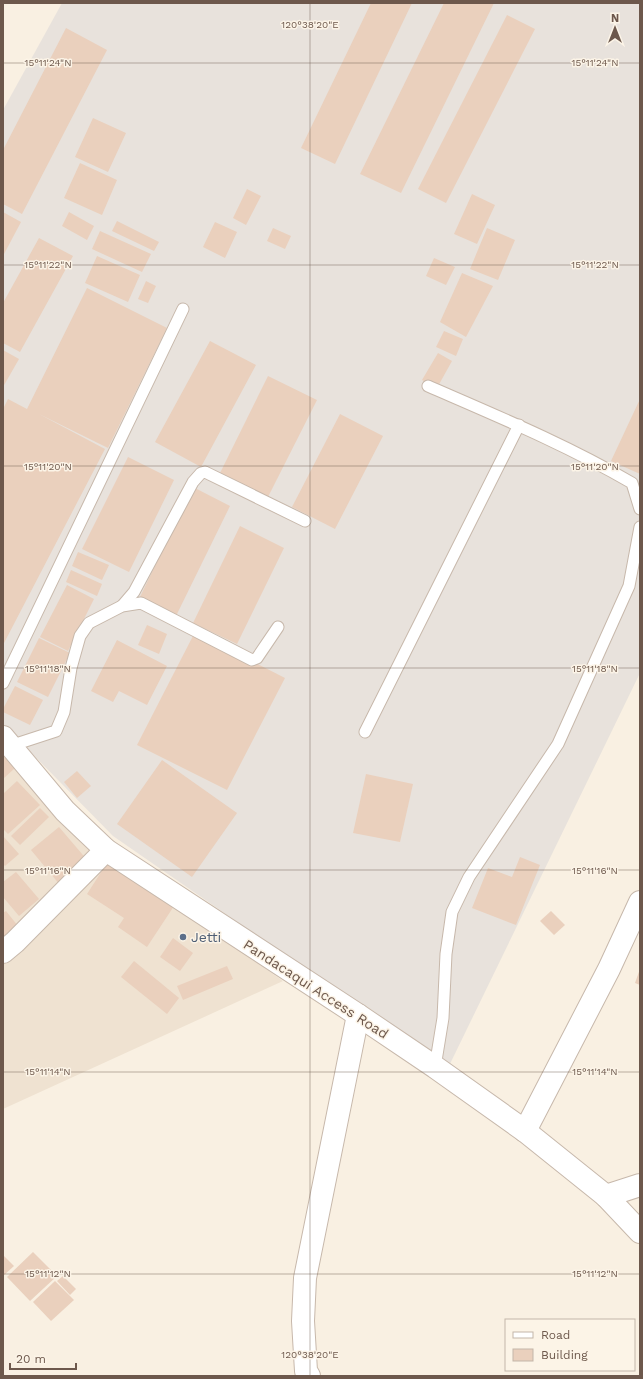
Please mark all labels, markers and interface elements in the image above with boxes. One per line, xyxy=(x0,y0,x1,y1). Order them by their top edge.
north arrow xyxy=(595,8,635,48)
text: N xyxy=(611,12,619,25)
text: 120°38'20"E xyxy=(281,19,339,30)
text: 15°11'24"N xyxy=(25,57,71,68)
text: 15°11'24"N xyxy=(572,57,618,68)
text: 15°11'22"N xyxy=(24,259,72,270)
text: 15°11'22"N xyxy=(571,259,619,270)
text: 15°11'20"N xyxy=(24,461,72,472)
text: 15°11'20"N xyxy=(571,461,619,472)
text: 15°11'18"N xyxy=(25,663,71,674)
text: 15°11'18"N xyxy=(572,663,618,674)
text: 15°11'16"N xyxy=(25,865,71,876)
text: 15°11'16"N xyxy=(572,865,618,876)
place label: Jetti xyxy=(191,929,221,945)
marker: Jetti xyxy=(178,932,188,942)
street label: Pandacaqui Access Road xyxy=(241,936,391,1042)
text: 15°11'14"N xyxy=(25,1066,71,1077)
text: 15°11'14"N xyxy=(572,1066,618,1077)
text: 15°11'12"N xyxy=(25,1268,71,1279)
text: 15°11'12"N xyxy=(572,1268,618,1279)
legend xyxy=(505,1319,635,1371)
text: Road xyxy=(541,1328,570,1342)
scale bar xyxy=(10,1345,76,1371)
text: Building xyxy=(541,1348,588,1362)
text: 120°38'20"E xyxy=(281,1349,339,1360)
text: 20 m xyxy=(16,1352,46,1366)

